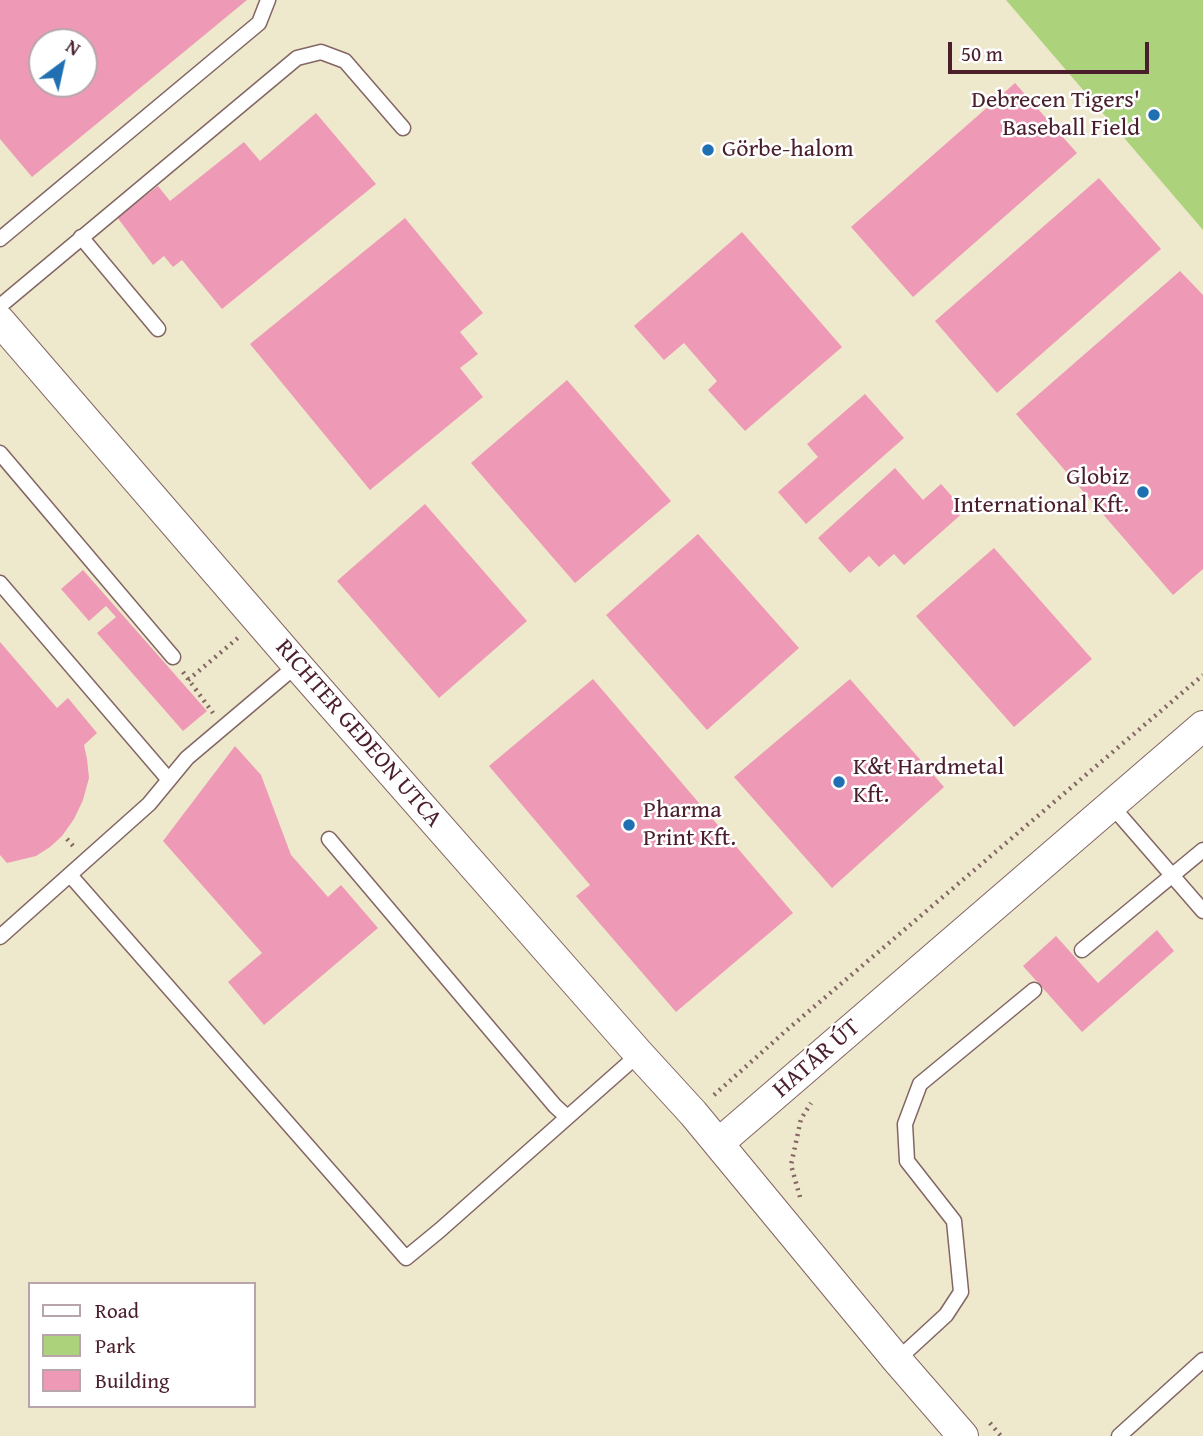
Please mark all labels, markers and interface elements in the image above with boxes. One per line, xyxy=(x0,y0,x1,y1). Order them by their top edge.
north arrow xyxy=(28,28,98,98)
scale bar xyxy=(951,28,1152,72)
text: N xyxy=(60,32,86,62)
text: 50 m xyxy=(961,38,1003,69)
place label: Debrecen Tigers' Baseball Field xyxy=(971,87,1140,143)
marker: Debrecen Tigers' Baseball Field xyxy=(1146,107,1162,123)
place label: Görbe-halom xyxy=(722,136,854,164)
marker: Görbe-halom xyxy=(700,142,716,158)
place label: Globiz International Kft. xyxy=(953,464,1129,520)
marker: Globiz International Kft. xyxy=(1135,484,1151,500)
street label: RICHTER GEDEON UTCA xyxy=(269,634,447,834)
place label: K&t Hardmetal Kft. xyxy=(853,754,1004,810)
marker: K&t Hardmetal Kft. xyxy=(831,774,847,790)
place label: Pharma Print Kft. xyxy=(643,797,736,853)
marker: Pharma Print Kft. xyxy=(621,817,637,833)
street label: HATÁR ÚT xyxy=(768,1013,866,1105)
legend xyxy=(28,1282,256,1408)
text: Road xyxy=(95,1295,139,1326)
text: Park xyxy=(95,1330,136,1361)
text: Building xyxy=(95,1365,169,1396)

